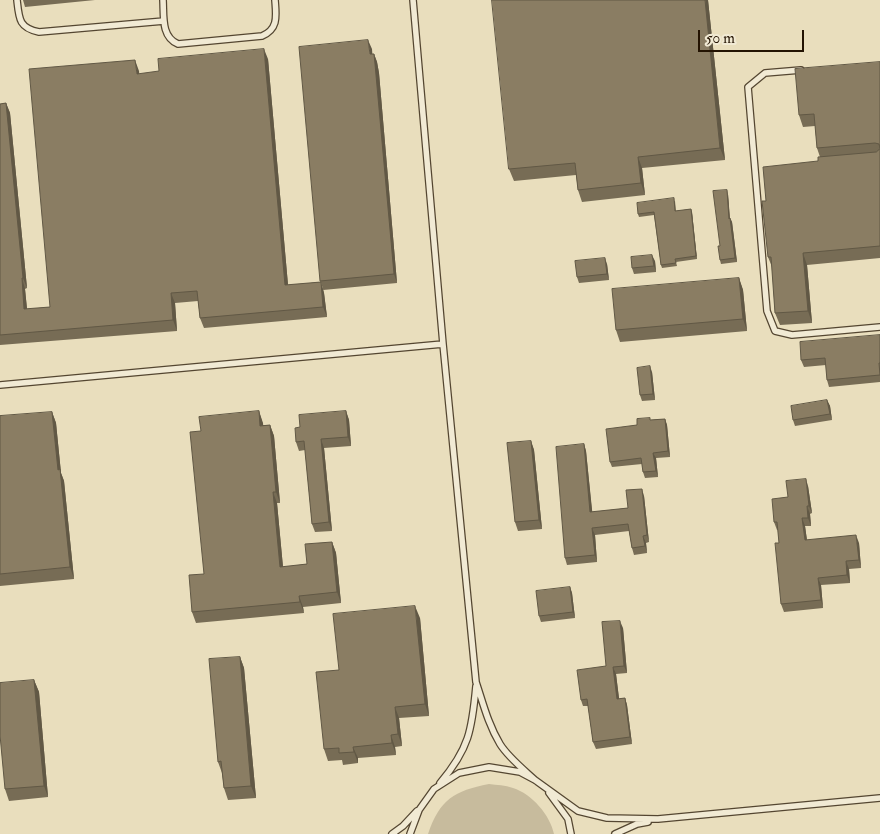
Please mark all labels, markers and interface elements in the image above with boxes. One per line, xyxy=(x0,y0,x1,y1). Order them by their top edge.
scale bar xyxy=(700,20,806,52)
text: 50 m xyxy=(706,29,735,48)

